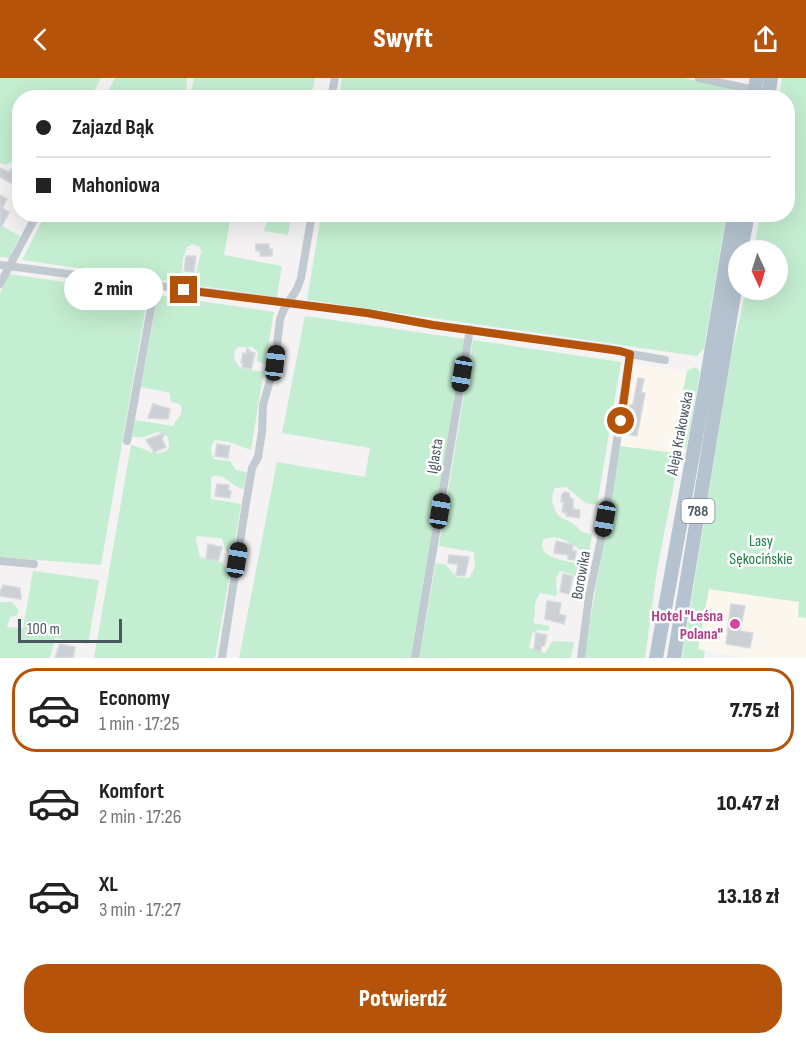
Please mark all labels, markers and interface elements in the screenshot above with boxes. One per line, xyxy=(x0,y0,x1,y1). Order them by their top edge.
icon: back xyxy=(24,23,57,56)
text: Swyft xyxy=(373,23,433,55)
icon: share xyxy=(749,23,782,56)
text: Zajazd Bąk xyxy=(72,114,154,141)
text: Mahoniowa xyxy=(72,172,160,199)
north arrow xyxy=(728,240,788,300)
map controls xyxy=(728,240,788,300)
callout: 2 min xyxy=(64,269,163,311)
route end xyxy=(170,276,197,303)
text: 2 min xyxy=(94,277,133,301)
car xyxy=(264,344,286,382)
car xyxy=(450,355,474,393)
street label: Aleja Krakowska xyxy=(663,390,698,478)
route start xyxy=(607,407,634,434)
street label: Iglasta xyxy=(423,437,448,475)
car xyxy=(428,492,452,530)
road number: 788 xyxy=(682,499,714,523)
car xyxy=(593,500,617,538)
park label: Lasy Sękocińskie xyxy=(729,532,793,569)
car xyxy=(225,541,249,579)
street label: Borowika xyxy=(568,550,595,601)
place label: Hotel "Leśna Polana" xyxy=(651,607,723,644)
scale bar xyxy=(18,616,122,644)
marker: Hotel "Leśna Polana" xyxy=(728,617,742,631)
text: 100 m xyxy=(27,620,60,639)
icon: car xyxy=(27,683,81,737)
text: Economy xyxy=(99,685,170,712)
text: 7.75 zł xyxy=(730,697,779,724)
text: 1 min · 17:25 xyxy=(99,712,180,736)
icon: car xyxy=(27,776,81,830)
text: Komfort xyxy=(99,778,164,805)
text: 10.47 zł xyxy=(717,790,779,817)
text: 2 min · 17:26 xyxy=(99,805,181,829)
icon: car xyxy=(27,869,81,923)
text: XL xyxy=(99,871,118,898)
text: 13.18 zł xyxy=(718,883,779,910)
text: 3 min · 17:27 xyxy=(99,898,181,922)
button: Potwierdź xyxy=(24,964,782,1033)

